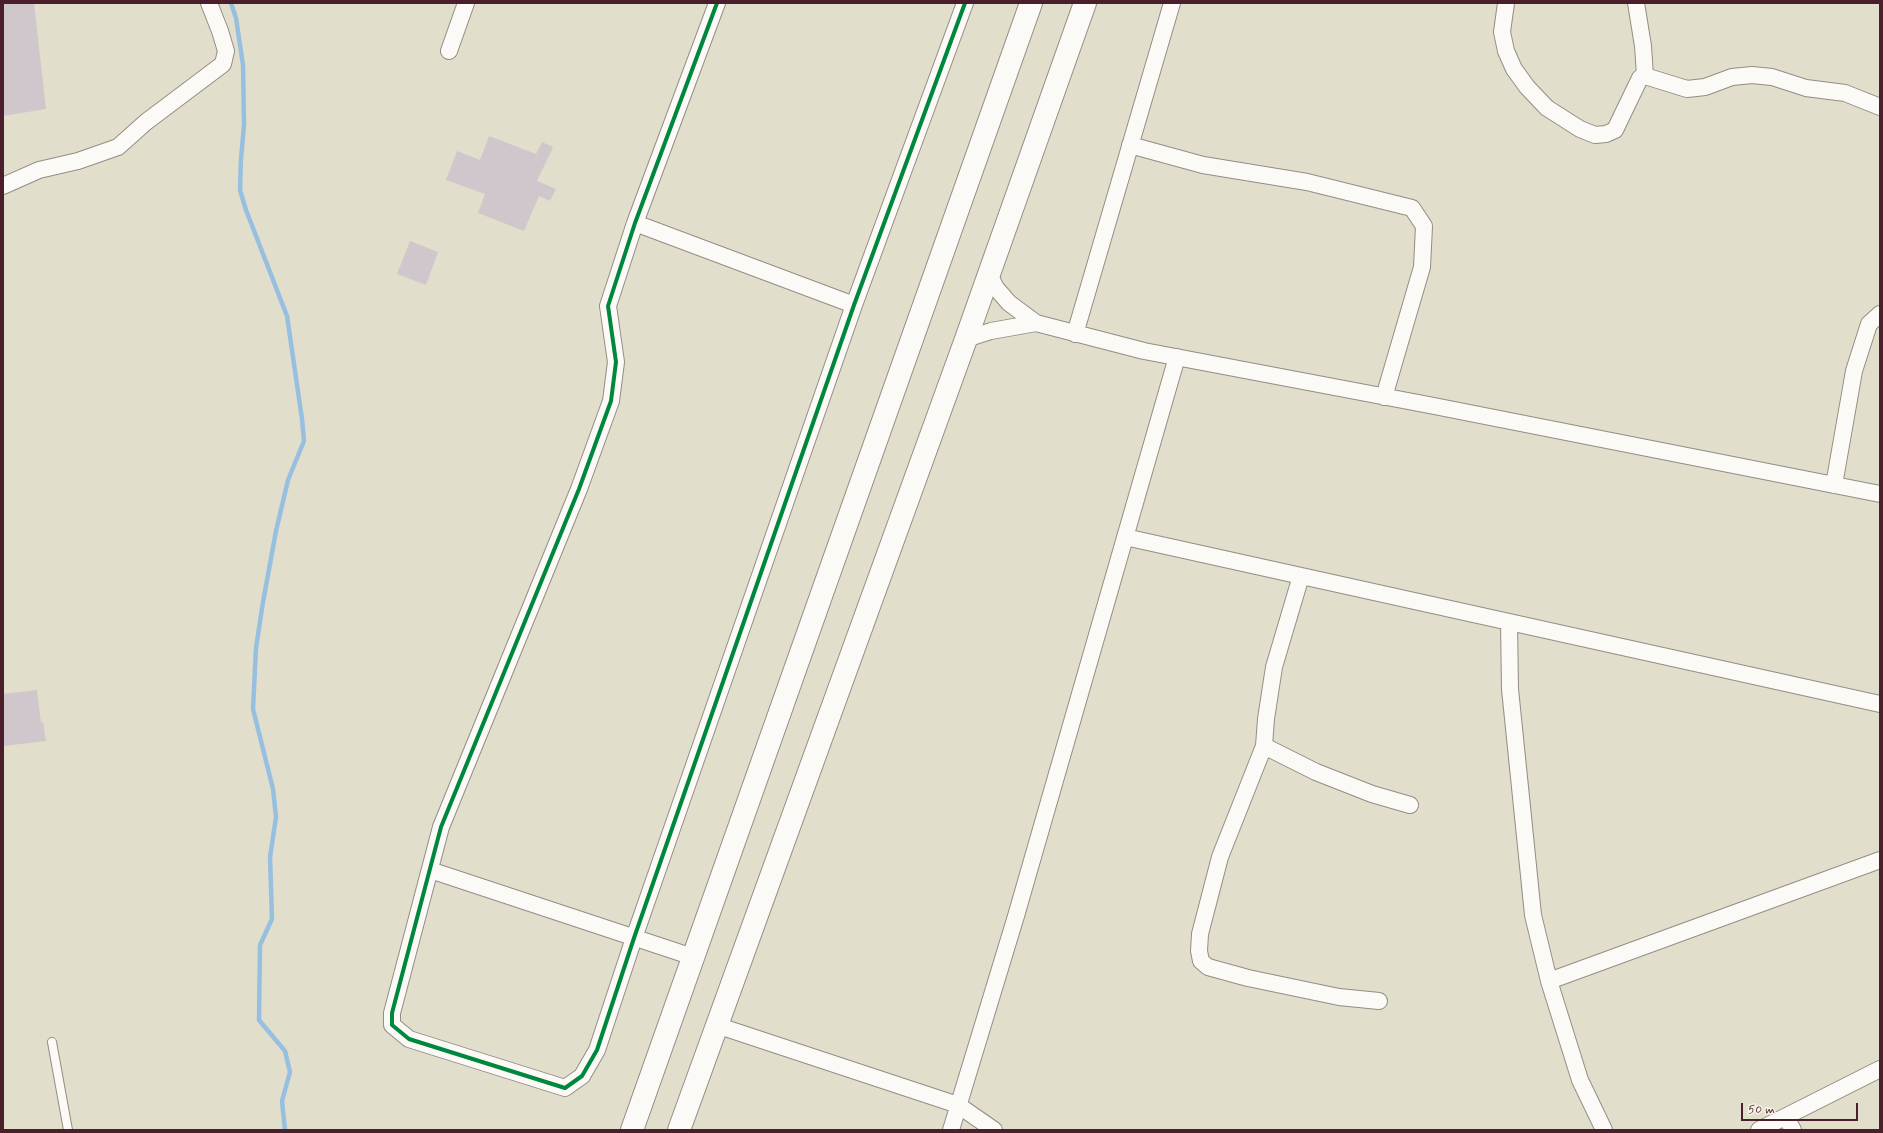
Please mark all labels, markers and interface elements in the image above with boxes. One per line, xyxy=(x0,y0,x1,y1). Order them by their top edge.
scale bar xyxy=(1743,1095,1860,1121)
text: 50 m xyxy=(1748,1102,1775,1118)

